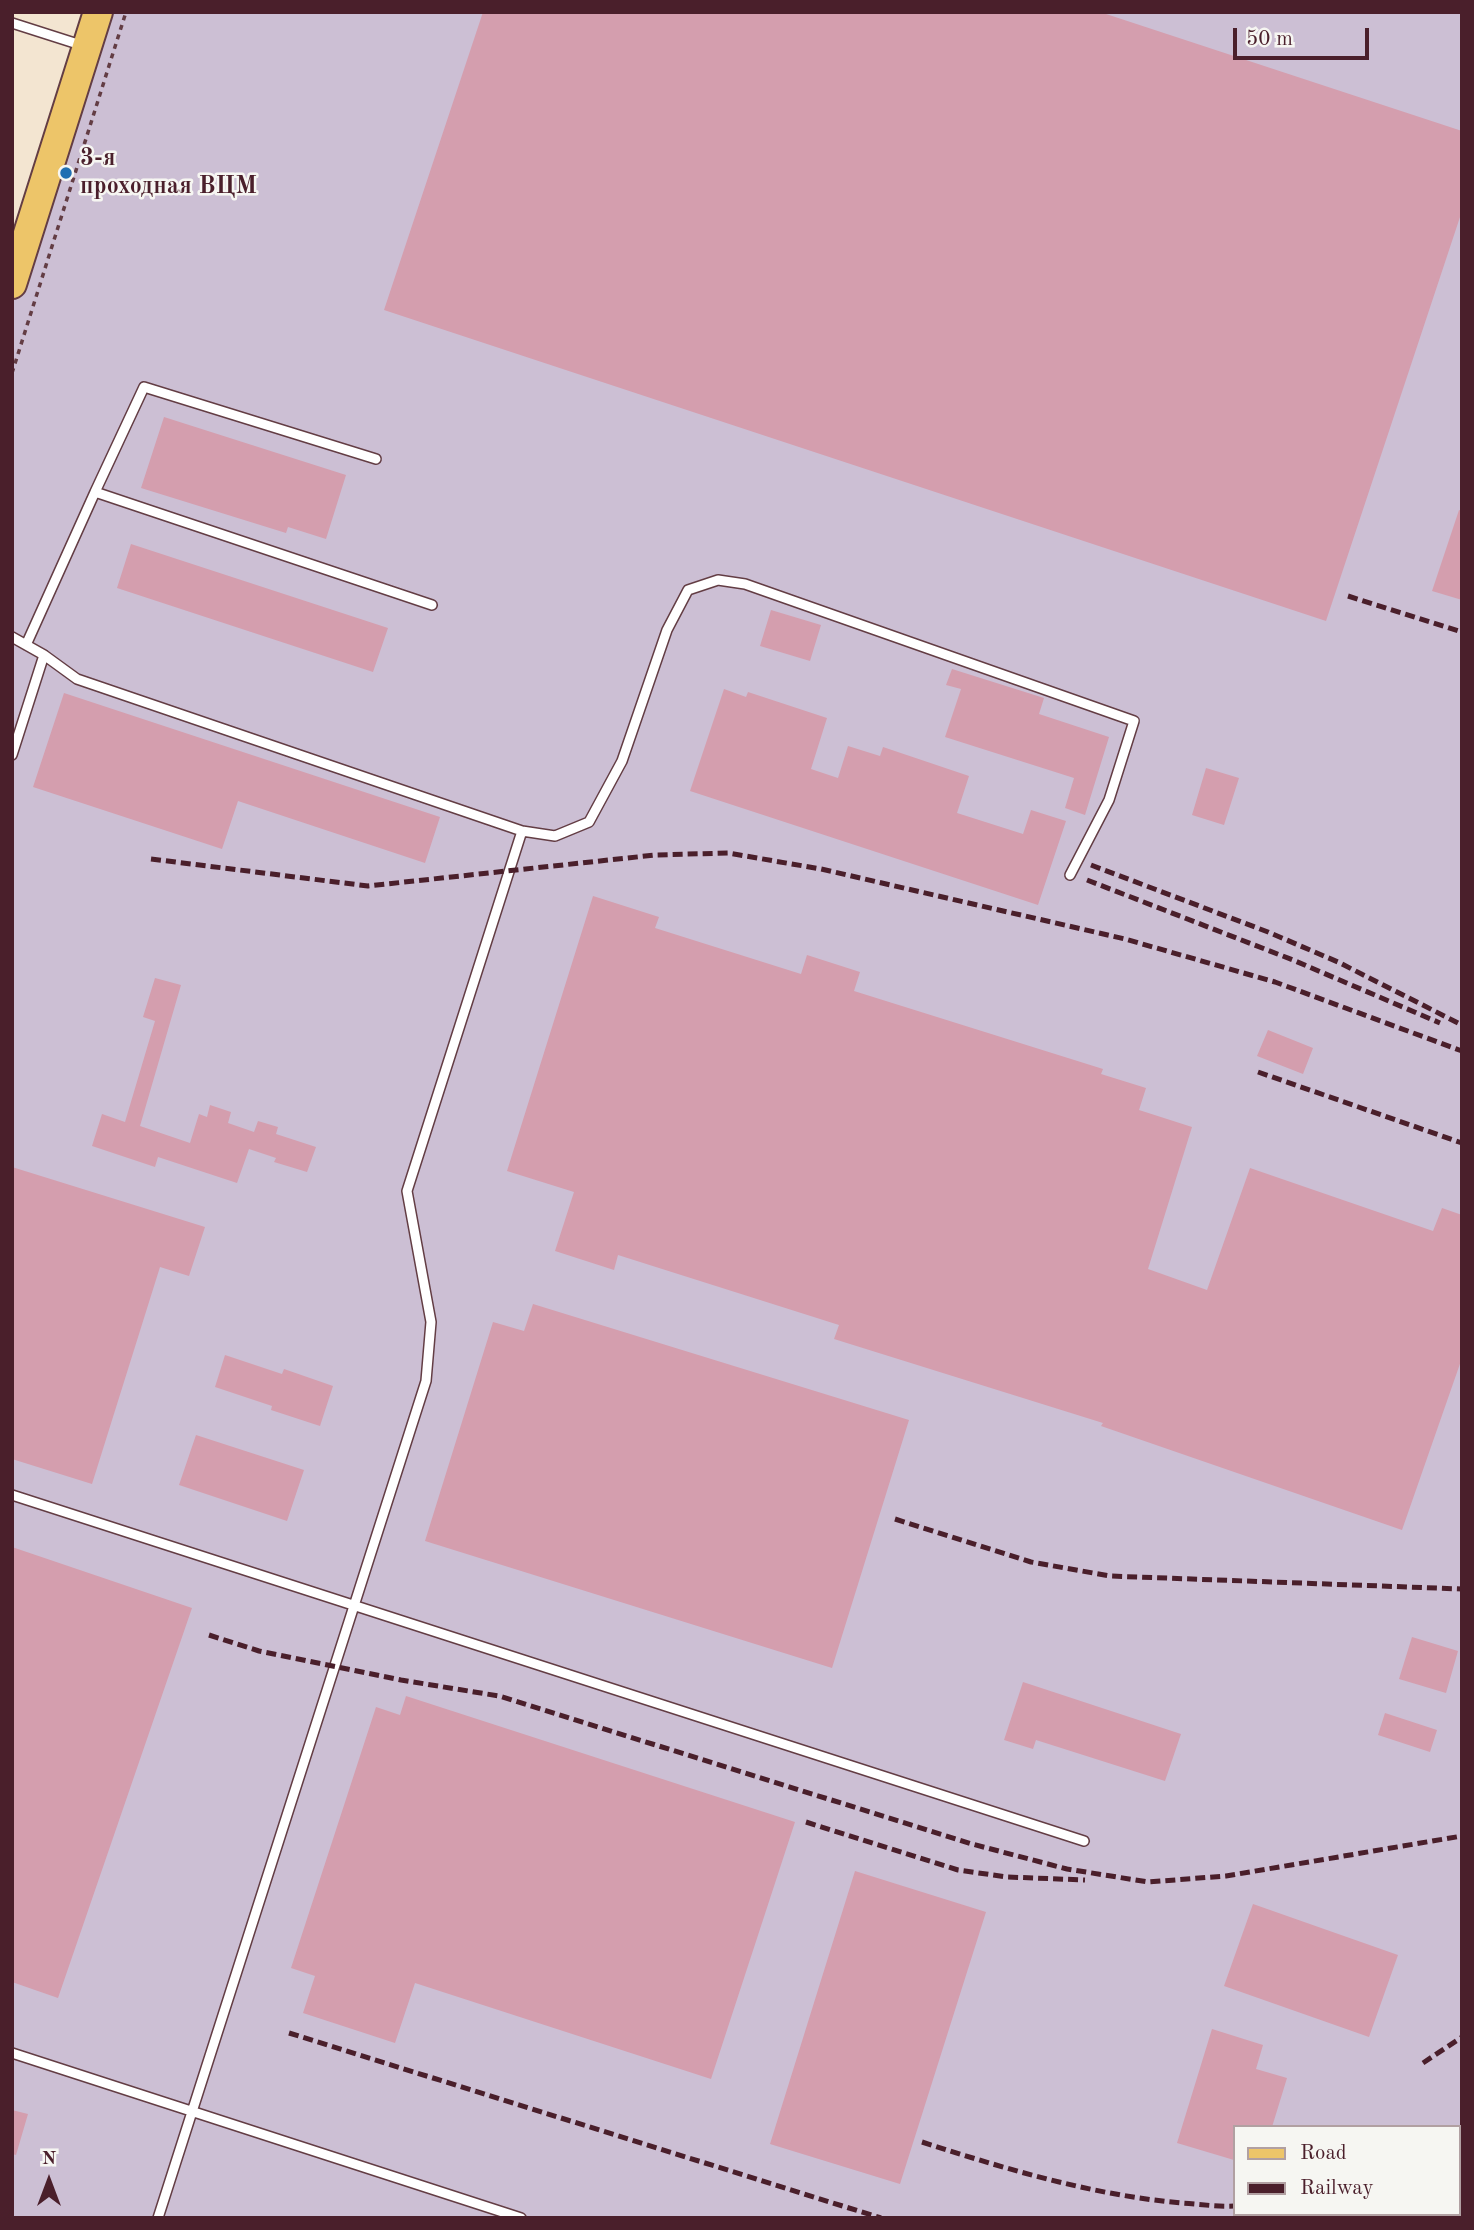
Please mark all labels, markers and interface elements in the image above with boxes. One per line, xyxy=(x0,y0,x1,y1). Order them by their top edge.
scale bar xyxy=(1236,14,1372,58)
text: 50 m xyxy=(1246,29,1293,50)
place label: 3-я проходная ВЦМ xyxy=(80,145,257,201)
marker: 3-я проходная ВЦМ xyxy=(58,165,74,181)
legend xyxy=(1232,2125,1460,2216)
text: Road xyxy=(1300,2143,1347,2164)
north arrow xyxy=(14,2146,84,2216)
text: N xyxy=(42,2150,56,2169)
text: Railway xyxy=(1300,2178,1374,2199)

